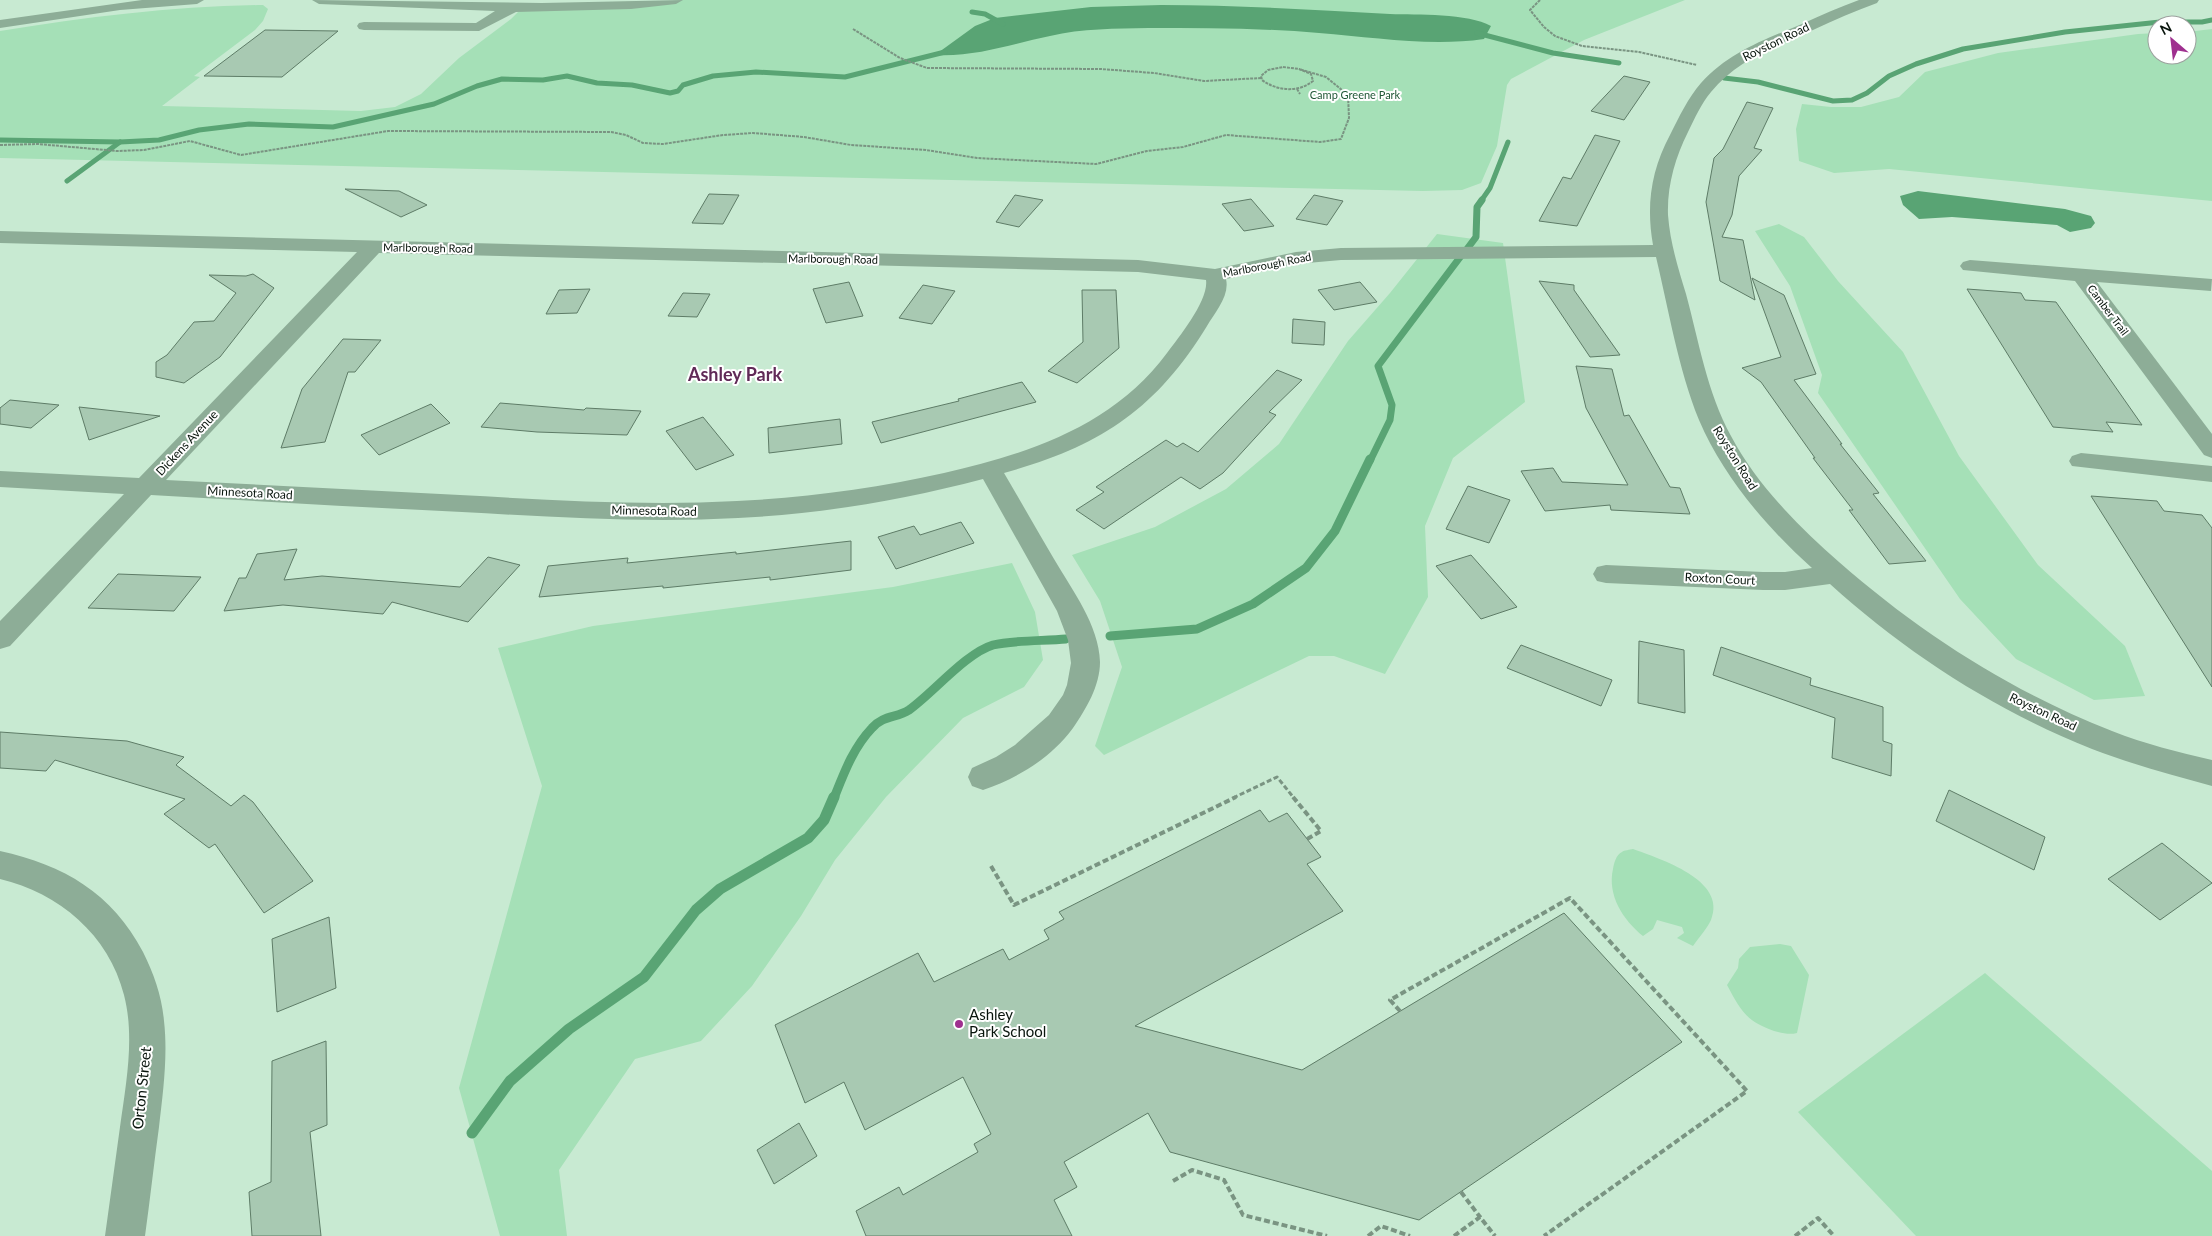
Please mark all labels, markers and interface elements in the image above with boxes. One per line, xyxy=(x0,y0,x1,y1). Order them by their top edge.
north arrow xyxy=(2147,15,2197,65)
text: N xyxy=(2157,18,2174,38)
street label: Royston Road xyxy=(1740,19,1812,64)
park label: Camp Greene Park xyxy=(1310,88,1401,101)
street label: Marlborough Road xyxy=(383,240,473,255)
street label: Marlborough Road xyxy=(1222,250,1312,279)
street label: Marlborough Road xyxy=(788,251,878,266)
street label: Camber Trail xyxy=(2085,282,2132,338)
district label: Ashley Park xyxy=(687,363,782,385)
street label: Dickens Avenue xyxy=(153,407,221,478)
street label: Royston Road xyxy=(1710,423,1761,492)
street label: Minnesota Road xyxy=(207,483,293,502)
street label: Minnesota Road xyxy=(611,502,697,519)
street label: Roxton Court xyxy=(1684,569,1756,588)
street label: Royston Road xyxy=(2007,689,2079,734)
place label: Ashley Park School xyxy=(969,1005,1046,1040)
marker: Ashley Park School xyxy=(953,1018,965,1030)
street label: Orton Street xyxy=(128,1045,154,1130)

